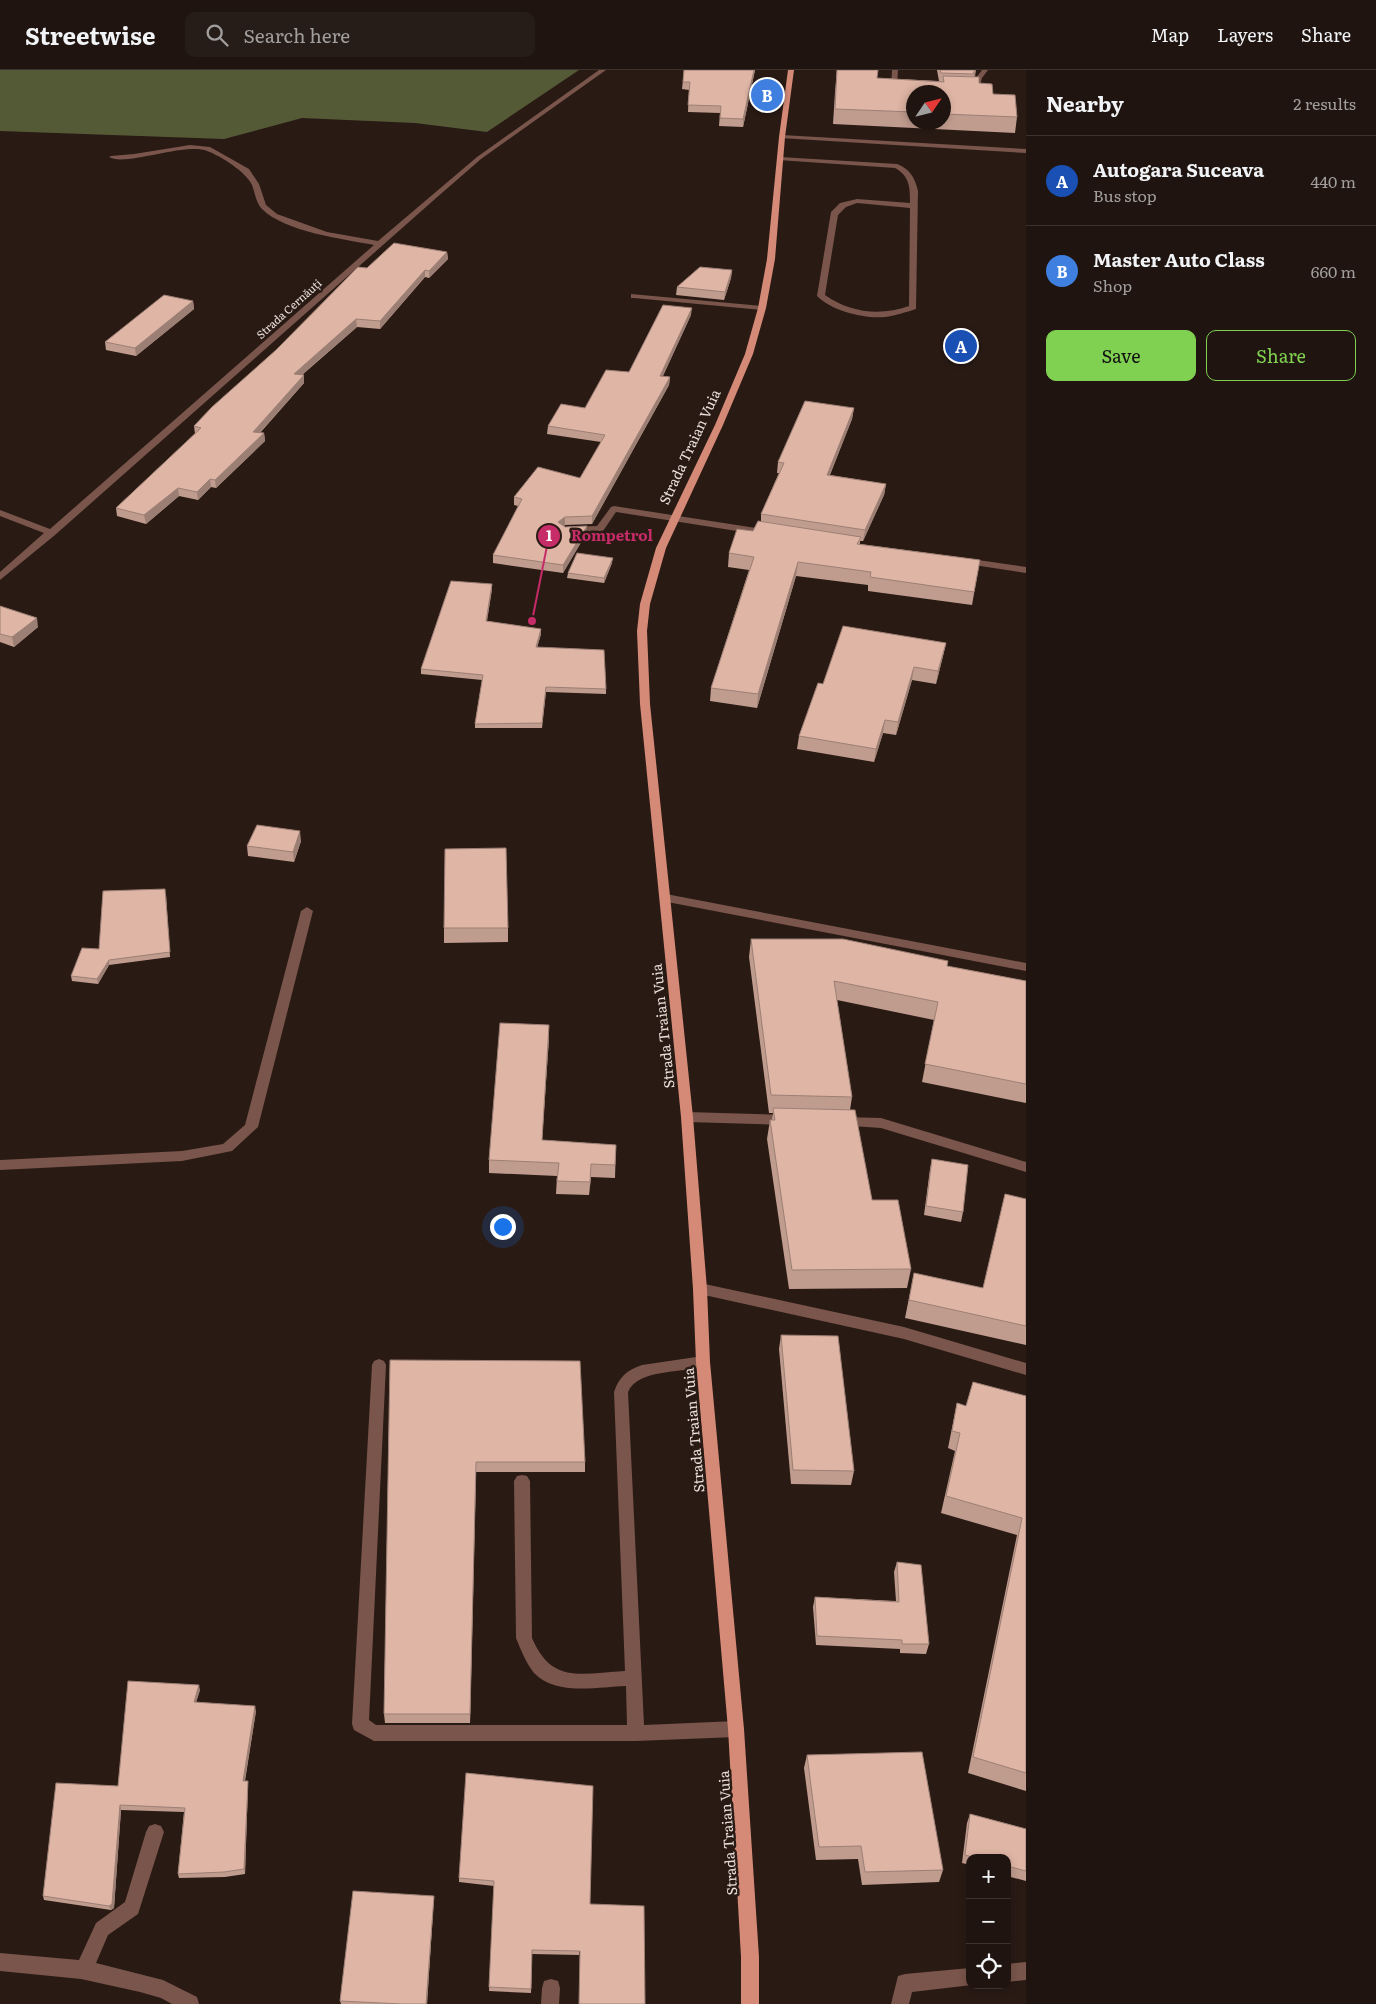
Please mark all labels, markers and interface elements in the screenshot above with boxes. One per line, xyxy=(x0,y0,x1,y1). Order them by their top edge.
search box xyxy=(185,12,535,57)
text: Streetwise xyxy=(25,17,155,52)
icon: search xyxy=(203,21,231,49)
text: Search here xyxy=(243,21,350,49)
text: Map xyxy=(1151,21,1189,48)
text: Layers xyxy=(1217,21,1273,48)
text: Share xyxy=(1301,21,1351,48)
pin: B xyxy=(751,76,783,114)
north arrow xyxy=(906,85,951,130)
text: Nearby xyxy=(1046,87,1124,118)
text: 2 results xyxy=(1293,91,1356,115)
text: Autogara Suceava xyxy=(1093,155,1264,183)
text: A xyxy=(1056,169,1068,193)
text: 440 m xyxy=(1310,169,1356,193)
text: Bus stop xyxy=(1093,183,1157,207)
text: Master Auto Class xyxy=(1093,245,1265,273)
text: B xyxy=(1056,259,1068,283)
text: 660 m xyxy=(1311,259,1356,283)
text: Shop xyxy=(1093,273,1132,297)
street label: Strada Cernăuți xyxy=(252,274,325,342)
pin: A xyxy=(945,327,977,365)
button: Save xyxy=(1046,330,1196,381)
button: Share xyxy=(1206,330,1356,381)
street label: Strada Traian Vuia xyxy=(654,385,725,508)
callout: Rompetrol xyxy=(536,521,663,551)
text: 1 xyxy=(546,523,552,546)
text: Rompetrol xyxy=(571,523,654,546)
street label: Strada Traian Vuia xyxy=(645,962,678,1089)
your location xyxy=(490,1214,516,1240)
street label: Strada Traian Vuia xyxy=(678,1366,708,1493)
street label: Strada Traian Vuia xyxy=(713,1769,741,1896)
map controls xyxy=(966,1854,1011,1989)
button: + xyxy=(966,1854,1011,1899)
button: − xyxy=(966,1899,1011,1944)
button: locate xyxy=(966,1944,1011,1989)

